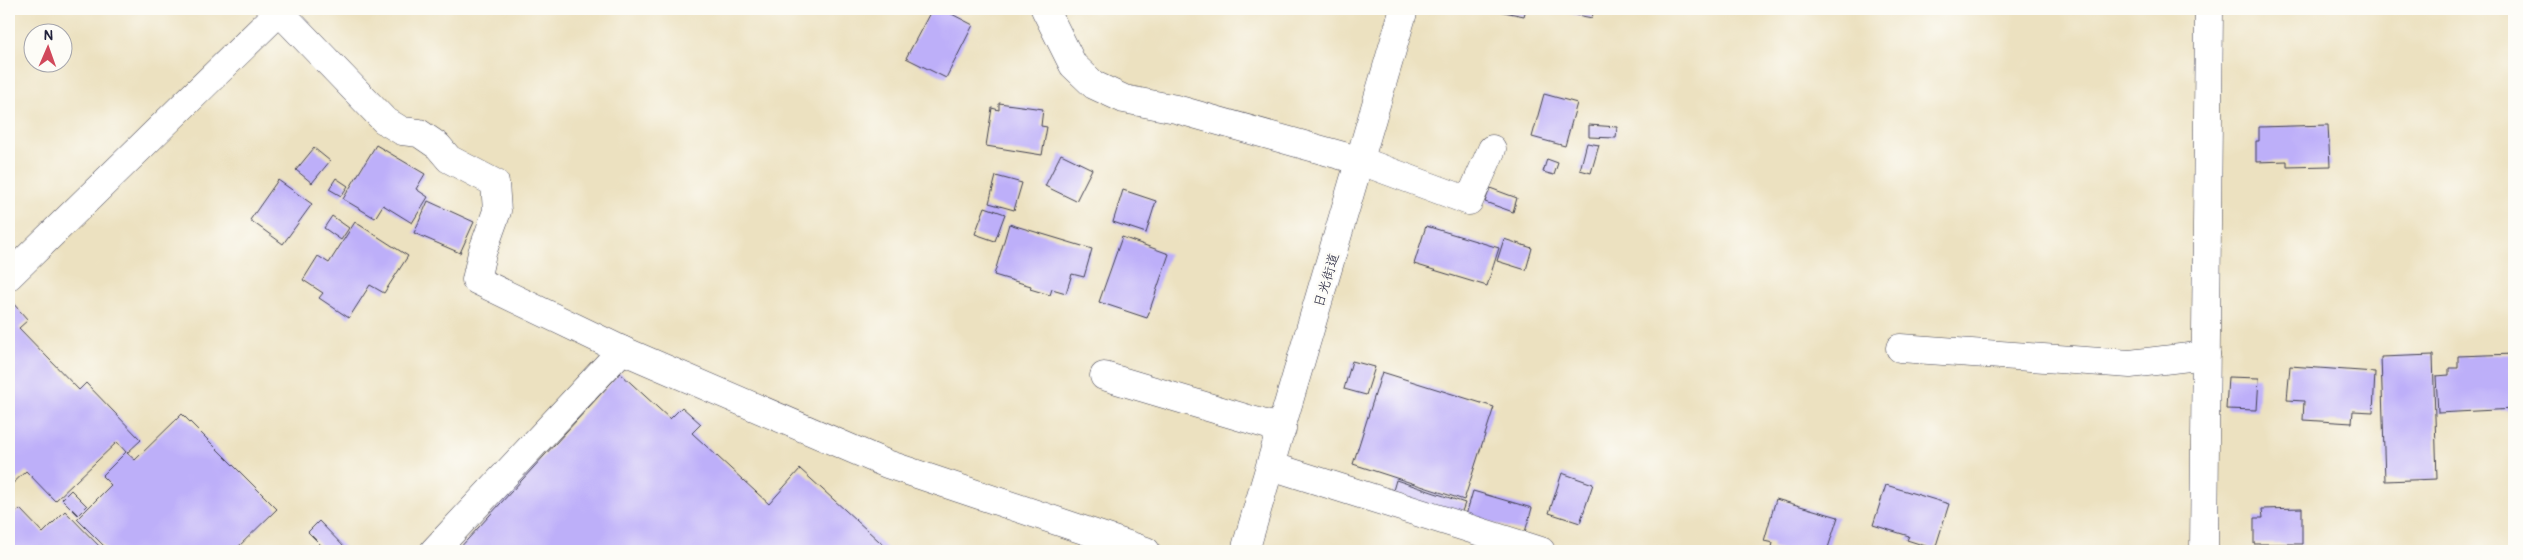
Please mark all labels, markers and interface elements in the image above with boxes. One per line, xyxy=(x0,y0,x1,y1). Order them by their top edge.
north arrow xyxy=(22,22,72,72)
text: N xyxy=(43,27,53,44)
street label: 日光街道 xyxy=(1310,251,1343,309)

